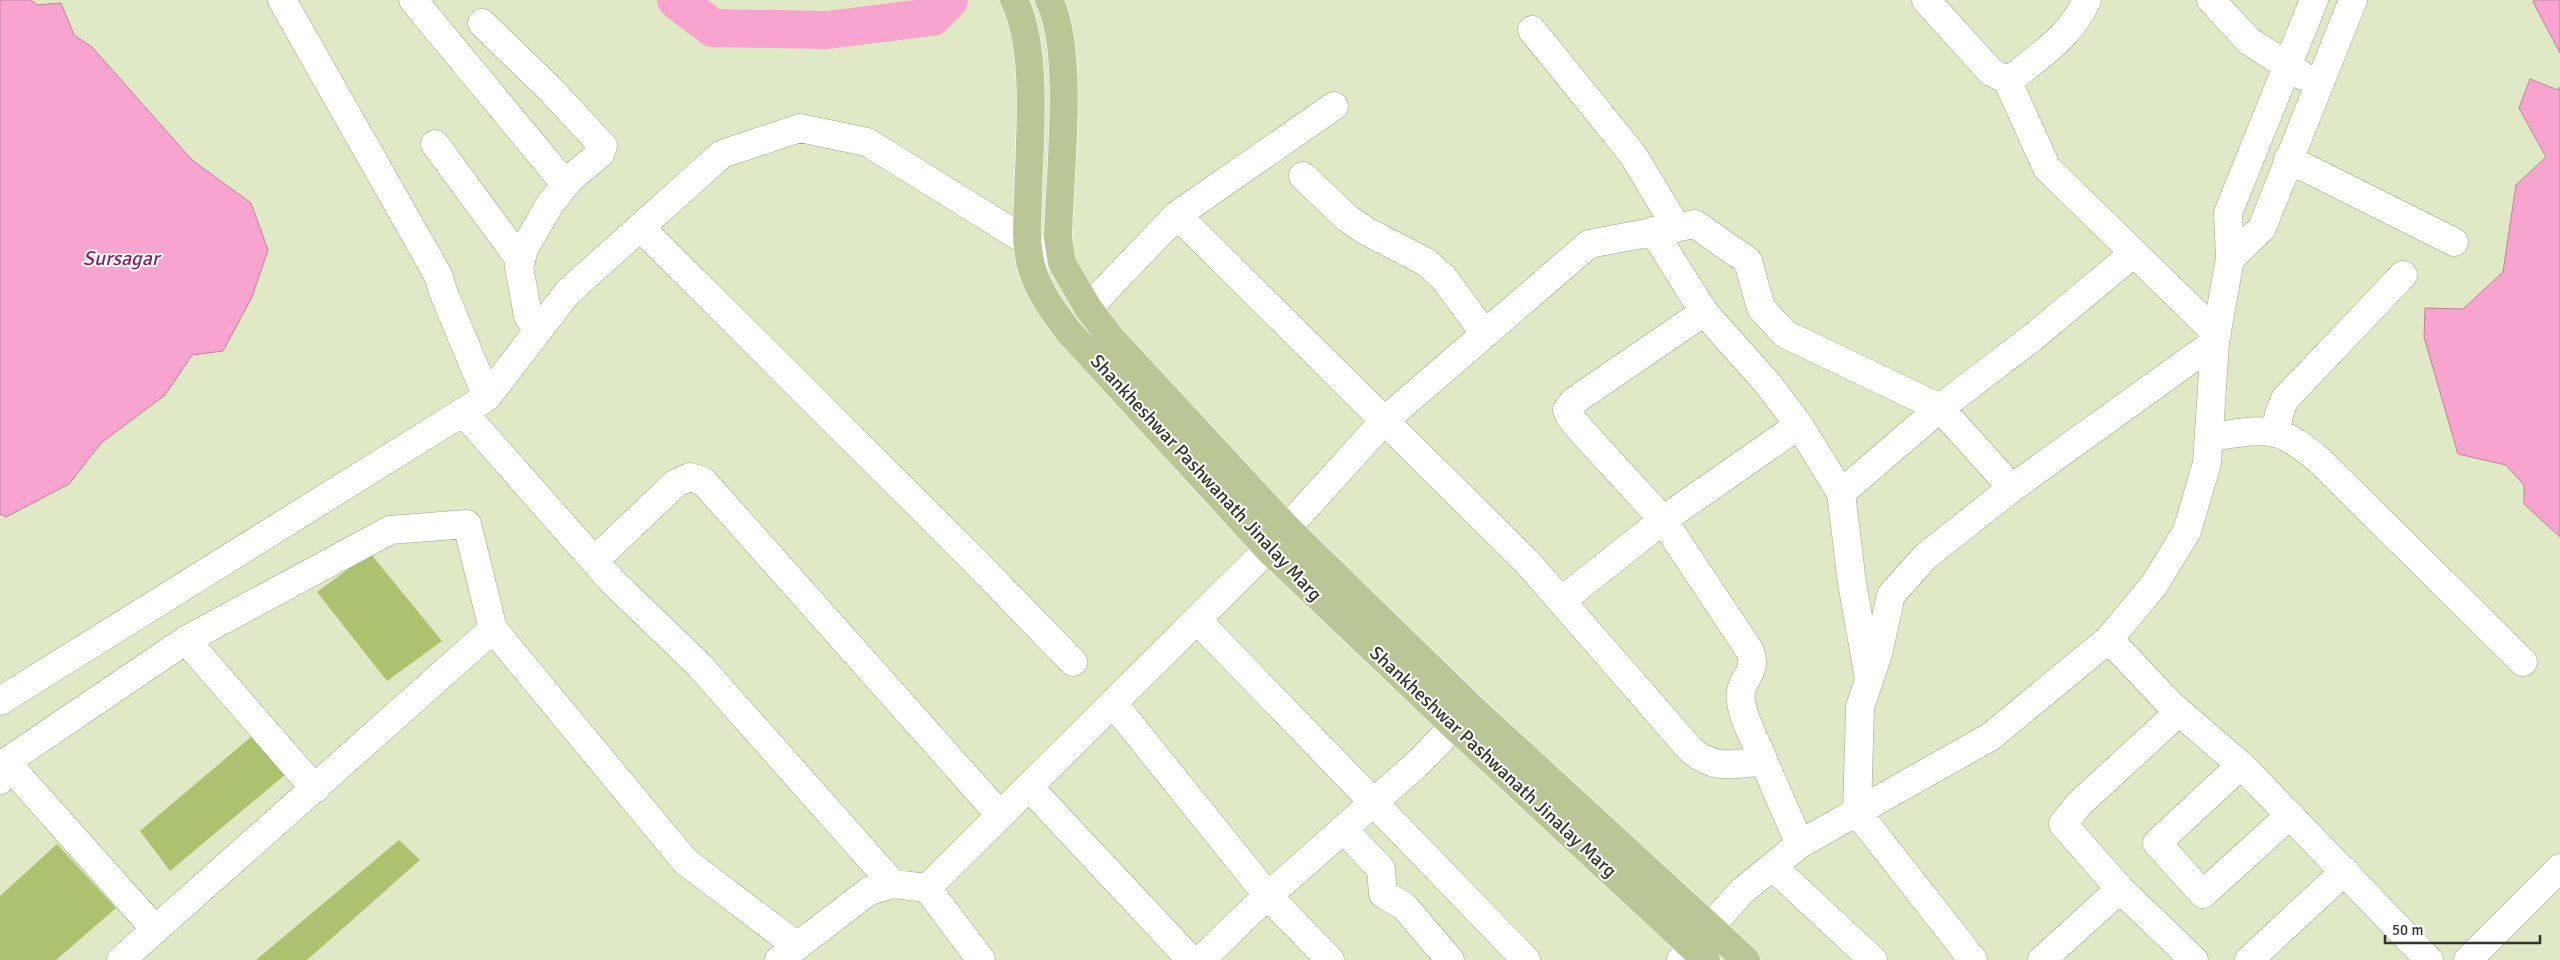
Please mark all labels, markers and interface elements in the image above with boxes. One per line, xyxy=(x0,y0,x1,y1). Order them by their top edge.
water label: Sursagar xyxy=(83,246,162,271)
street label: Shankheshwar Pashwanath Jinalay Marg xyxy=(1085,349,1327,607)
street label: Shankheshwar Pashwanath Jinalay Marg xyxy=(1364,641,1622,883)
scale bar xyxy=(2385,912,2540,944)
text: 50 m xyxy=(2392,921,2423,939)

